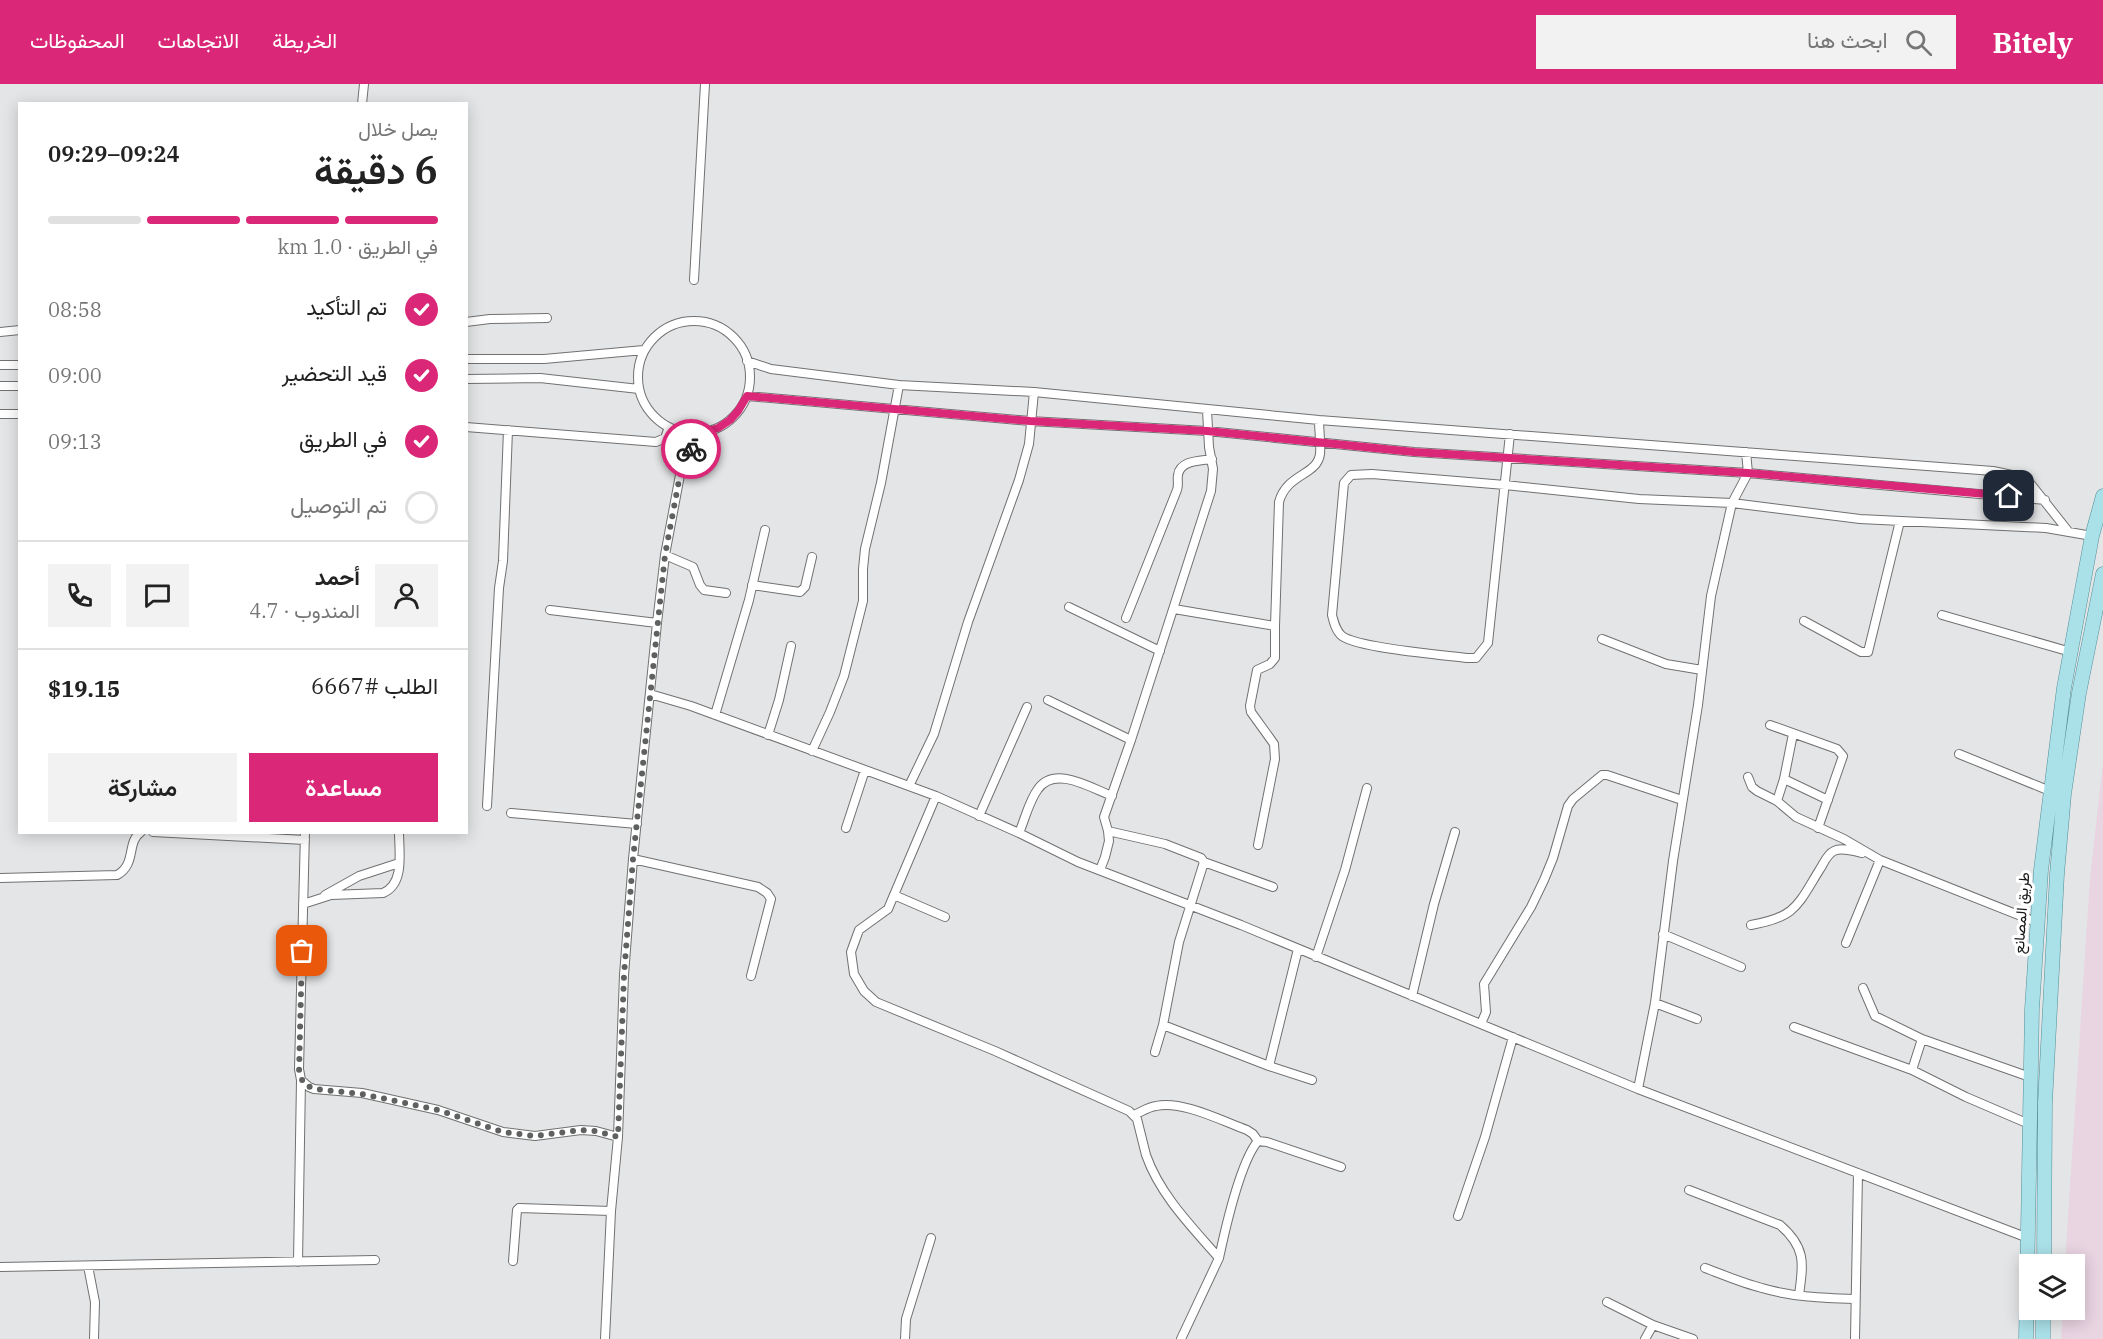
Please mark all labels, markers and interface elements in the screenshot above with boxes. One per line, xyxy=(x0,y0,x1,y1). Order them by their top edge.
search box xyxy=(1536,15,1956,69)
text: Bitely xyxy=(1992,24,2073,61)
text: ابحث هنا xyxy=(1807,25,1887,54)
text: المحفوظات xyxy=(30,26,125,54)
text: الاتجاهات xyxy=(158,26,239,54)
text: الخريطة xyxy=(272,26,337,54)
icon: search xyxy=(1902,26,1935,59)
text: يصل خلال xyxy=(358,115,438,142)
text: 09:24–09:29 xyxy=(48,139,180,168)
text: 6 دقيقة xyxy=(314,144,438,195)
text: في الطريق · 1.0 km xyxy=(277,233,438,260)
text: تم التأكيد xyxy=(306,292,387,321)
icon: check xyxy=(405,293,438,326)
text: 08:58 xyxy=(48,296,102,323)
text: قيد التحضير xyxy=(282,358,387,387)
icon: check xyxy=(405,359,438,392)
text: 09:00 xyxy=(48,362,102,389)
courier xyxy=(661,419,721,479)
text: في الطريق xyxy=(299,424,387,453)
icon: check xyxy=(405,425,438,458)
text: 09:13 xyxy=(48,428,102,455)
icon: bike xyxy=(675,433,708,466)
pin xyxy=(1983,470,2034,521)
icon: home xyxy=(1992,479,2025,512)
text: تم التوصيل xyxy=(290,490,387,519)
text: أحمد xyxy=(315,562,360,591)
button: phone xyxy=(48,564,111,627)
button: chat xyxy=(126,564,189,627)
button: person xyxy=(375,564,438,627)
text: المندوب · 4.7 xyxy=(249,597,360,624)
text: الطلب #6667 xyxy=(311,671,438,700)
text: $19.15 xyxy=(48,674,120,703)
button: مشاركة xyxy=(48,753,237,822)
button: مساعدة xyxy=(249,753,438,822)
street label: طريق المصانع xyxy=(2009,871,2035,955)
pin xyxy=(276,925,327,976)
icon: bag xyxy=(285,934,318,967)
map controls xyxy=(2019,1254,2085,1320)
button: layers xyxy=(2019,1254,2085,1320)

